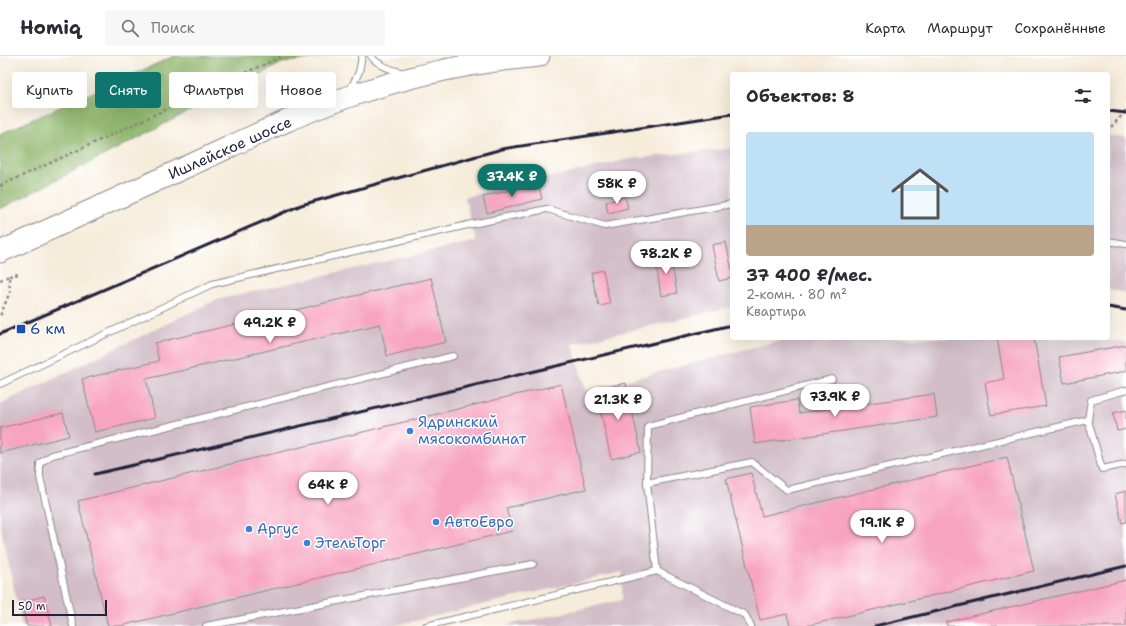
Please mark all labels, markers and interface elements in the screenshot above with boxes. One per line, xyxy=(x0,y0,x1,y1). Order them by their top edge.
search box xyxy=(105,10,385,46)
text: Homiq xyxy=(20,15,81,40)
icon: search xyxy=(119,17,141,39)
text: Поиск xyxy=(151,18,195,38)
text: Карта xyxy=(865,19,905,37)
text: Маршрут xyxy=(927,19,993,37)
text: Сохранённые xyxy=(1015,19,1106,37)
chip: Купить xyxy=(12,72,87,108)
chip: Снять xyxy=(95,72,161,108)
chip: Фильтры xyxy=(169,72,258,108)
chip: Новое xyxy=(266,72,336,108)
text: Объектов: 8 xyxy=(746,85,855,107)
icon: filters xyxy=(1072,85,1094,107)
street label: Ишлейское шоссе xyxy=(165,112,295,184)
icon: home xyxy=(884,158,956,230)
pin: 37.4K ₽ xyxy=(475,164,549,198)
text: 37.4K ₽ xyxy=(486,168,538,185)
pin: 58K ₽ xyxy=(589,171,645,205)
text: 58K ₽ xyxy=(597,175,637,192)
pin: 78.2K ₽ xyxy=(629,241,703,275)
text: 78.2K ₽ xyxy=(640,245,692,262)
text: 37 400 ₽/мес. xyxy=(746,264,872,286)
text: 2-комн. · 80 m² xyxy=(746,286,847,303)
text: Квартира xyxy=(746,303,806,320)
pin: 49.2K ₽ xyxy=(233,310,307,344)
text: 49.2K ₽ xyxy=(244,314,296,331)
place label: 6 км xyxy=(30,319,66,339)
marker: 6 км xyxy=(15,323,27,335)
pin: 73.9K ₽ xyxy=(798,384,872,418)
pin: 21.3K ₽ xyxy=(581,387,655,421)
text: 73.9K ₽ xyxy=(810,388,860,405)
text: 21.3K ₽ xyxy=(594,391,642,408)
place label: Ядринский мясокомбинат xyxy=(418,412,527,449)
marker: Ядринский мясокомбинат xyxy=(405,426,415,436)
pin: 64K ₽ xyxy=(300,472,356,506)
text: 64K ₽ xyxy=(308,476,348,493)
pin: 19.1K ₽ xyxy=(845,510,919,544)
place label: АвтоЕвро xyxy=(444,512,514,532)
text: 19.1K ₽ xyxy=(859,514,905,531)
marker: АвтоЕвро xyxy=(431,517,441,527)
place label: Аргус xyxy=(257,519,299,539)
marker: Аргус xyxy=(244,524,254,534)
place label: ЭтельТорг xyxy=(315,533,386,553)
marker: ЭтельТорг xyxy=(302,538,312,548)
scale bar xyxy=(12,598,107,617)
text: 50 m xyxy=(18,599,46,614)

